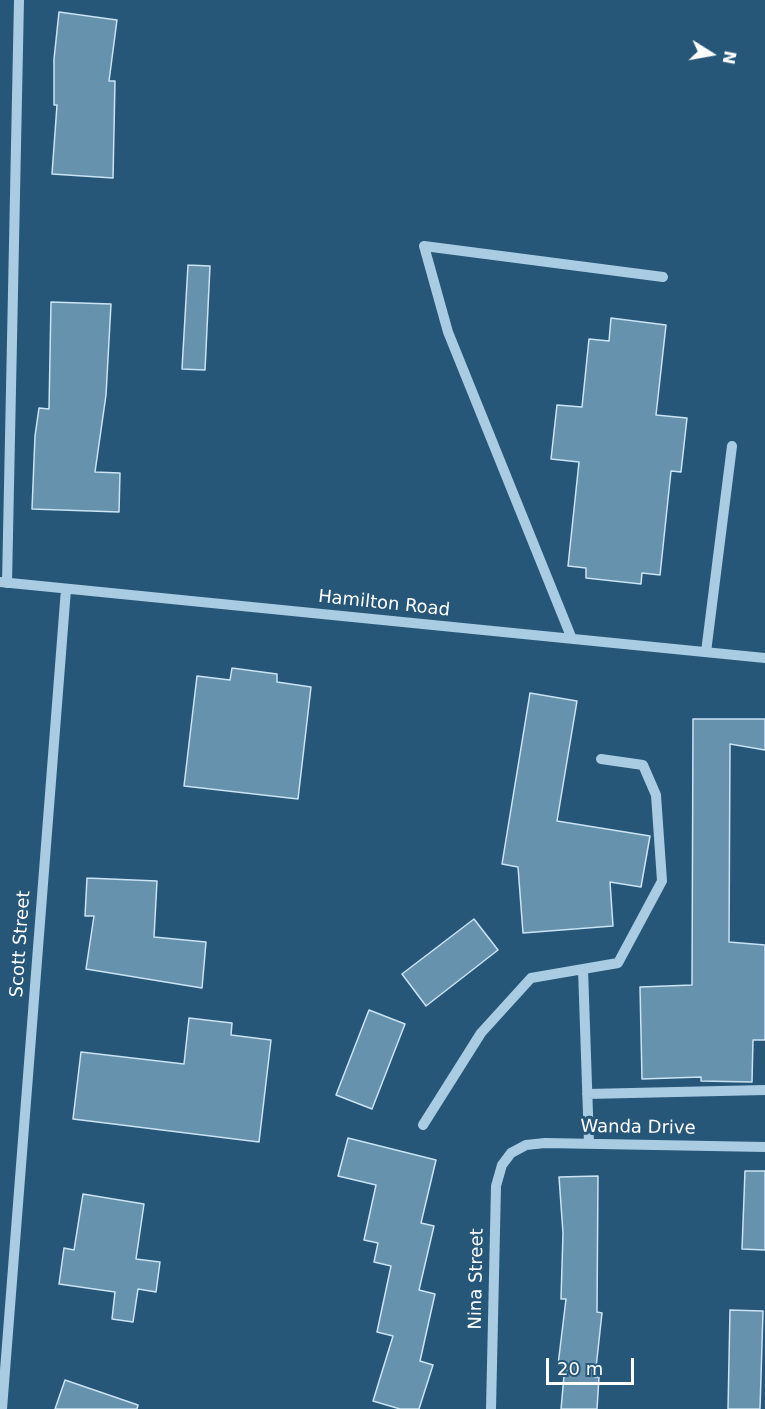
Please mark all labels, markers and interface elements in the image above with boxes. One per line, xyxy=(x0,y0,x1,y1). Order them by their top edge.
north arrow xyxy=(681,24,741,84)
text: N xyxy=(719,49,740,66)
street label: Hamilton Road xyxy=(317,586,451,622)
street label: Scott Street xyxy=(6,890,36,998)
street label: Wanda Drive xyxy=(580,1116,696,1140)
street label: Nina Street xyxy=(465,1228,489,1330)
scale bar xyxy=(549,1346,638,1384)
text: 20 m xyxy=(557,1358,603,1379)

